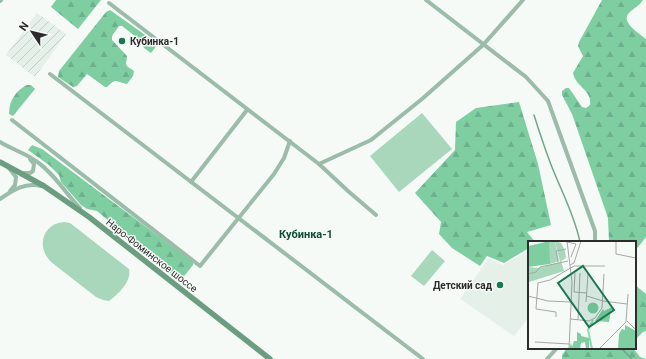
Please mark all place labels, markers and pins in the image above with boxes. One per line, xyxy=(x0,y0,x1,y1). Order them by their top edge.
marker: Кубинка-1 xyxy=(117,36,127,46)
place label: Кубинка-1 xyxy=(130,36,179,47)
place label: Детский сад xyxy=(433,280,493,291)
marker: Детский сад xyxy=(495,280,505,290)

